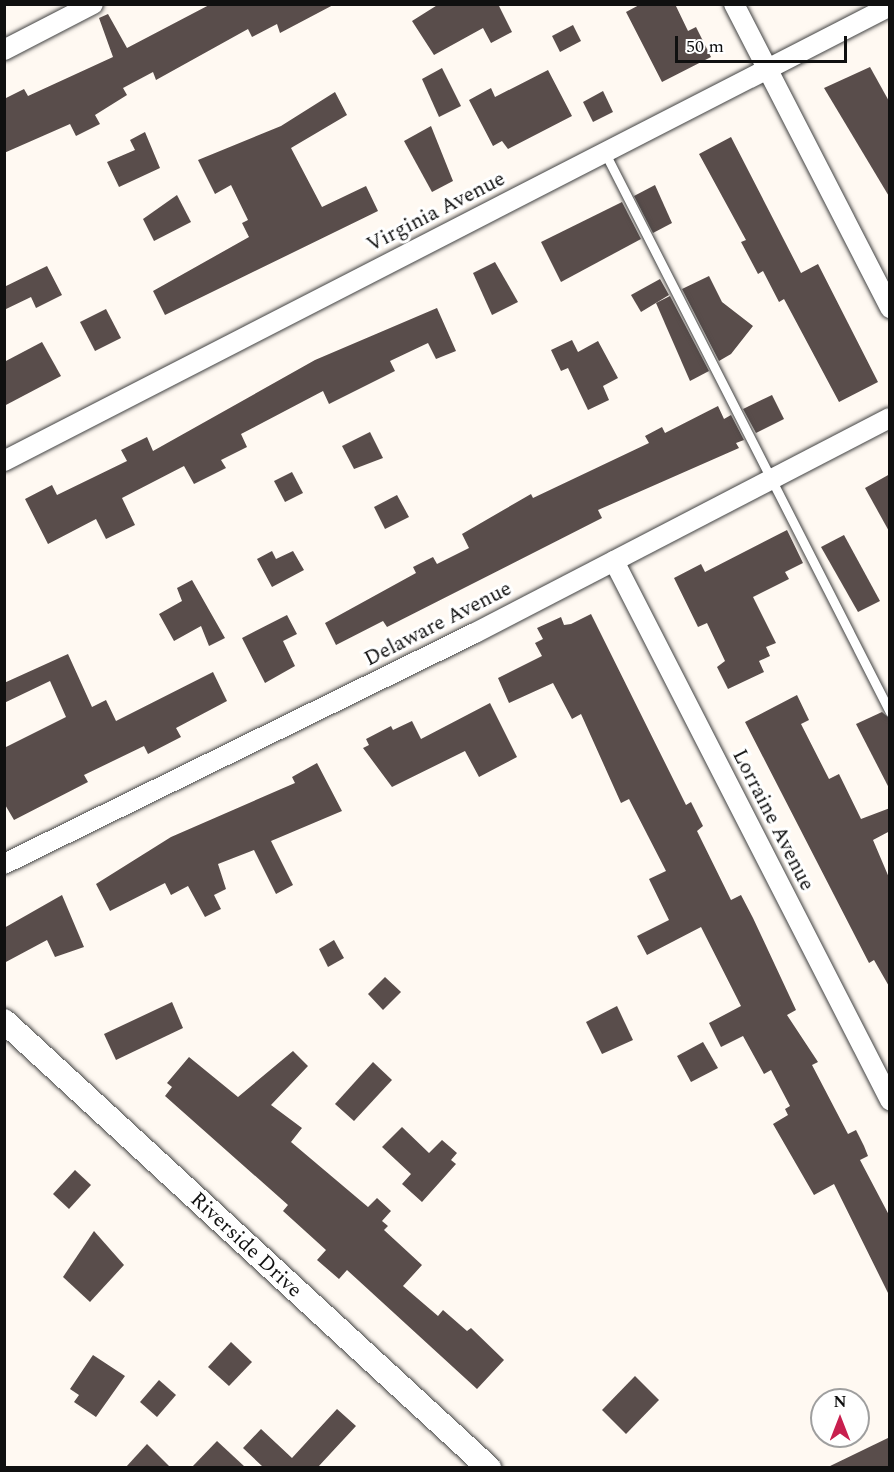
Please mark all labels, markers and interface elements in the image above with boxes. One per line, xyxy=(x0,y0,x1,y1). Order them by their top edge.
scale bar xyxy=(678,24,850,62)
text: 50 m xyxy=(686,33,724,60)
street label: Virginia Avenue xyxy=(363,166,509,258)
street label: Delaware Avenue xyxy=(360,576,516,672)
street label: Lorraine Avenue xyxy=(727,745,819,895)
street label: Riverside Drive xyxy=(185,1187,307,1303)
north arrow xyxy=(810,1388,870,1448)
text: N xyxy=(833,1390,847,1414)

